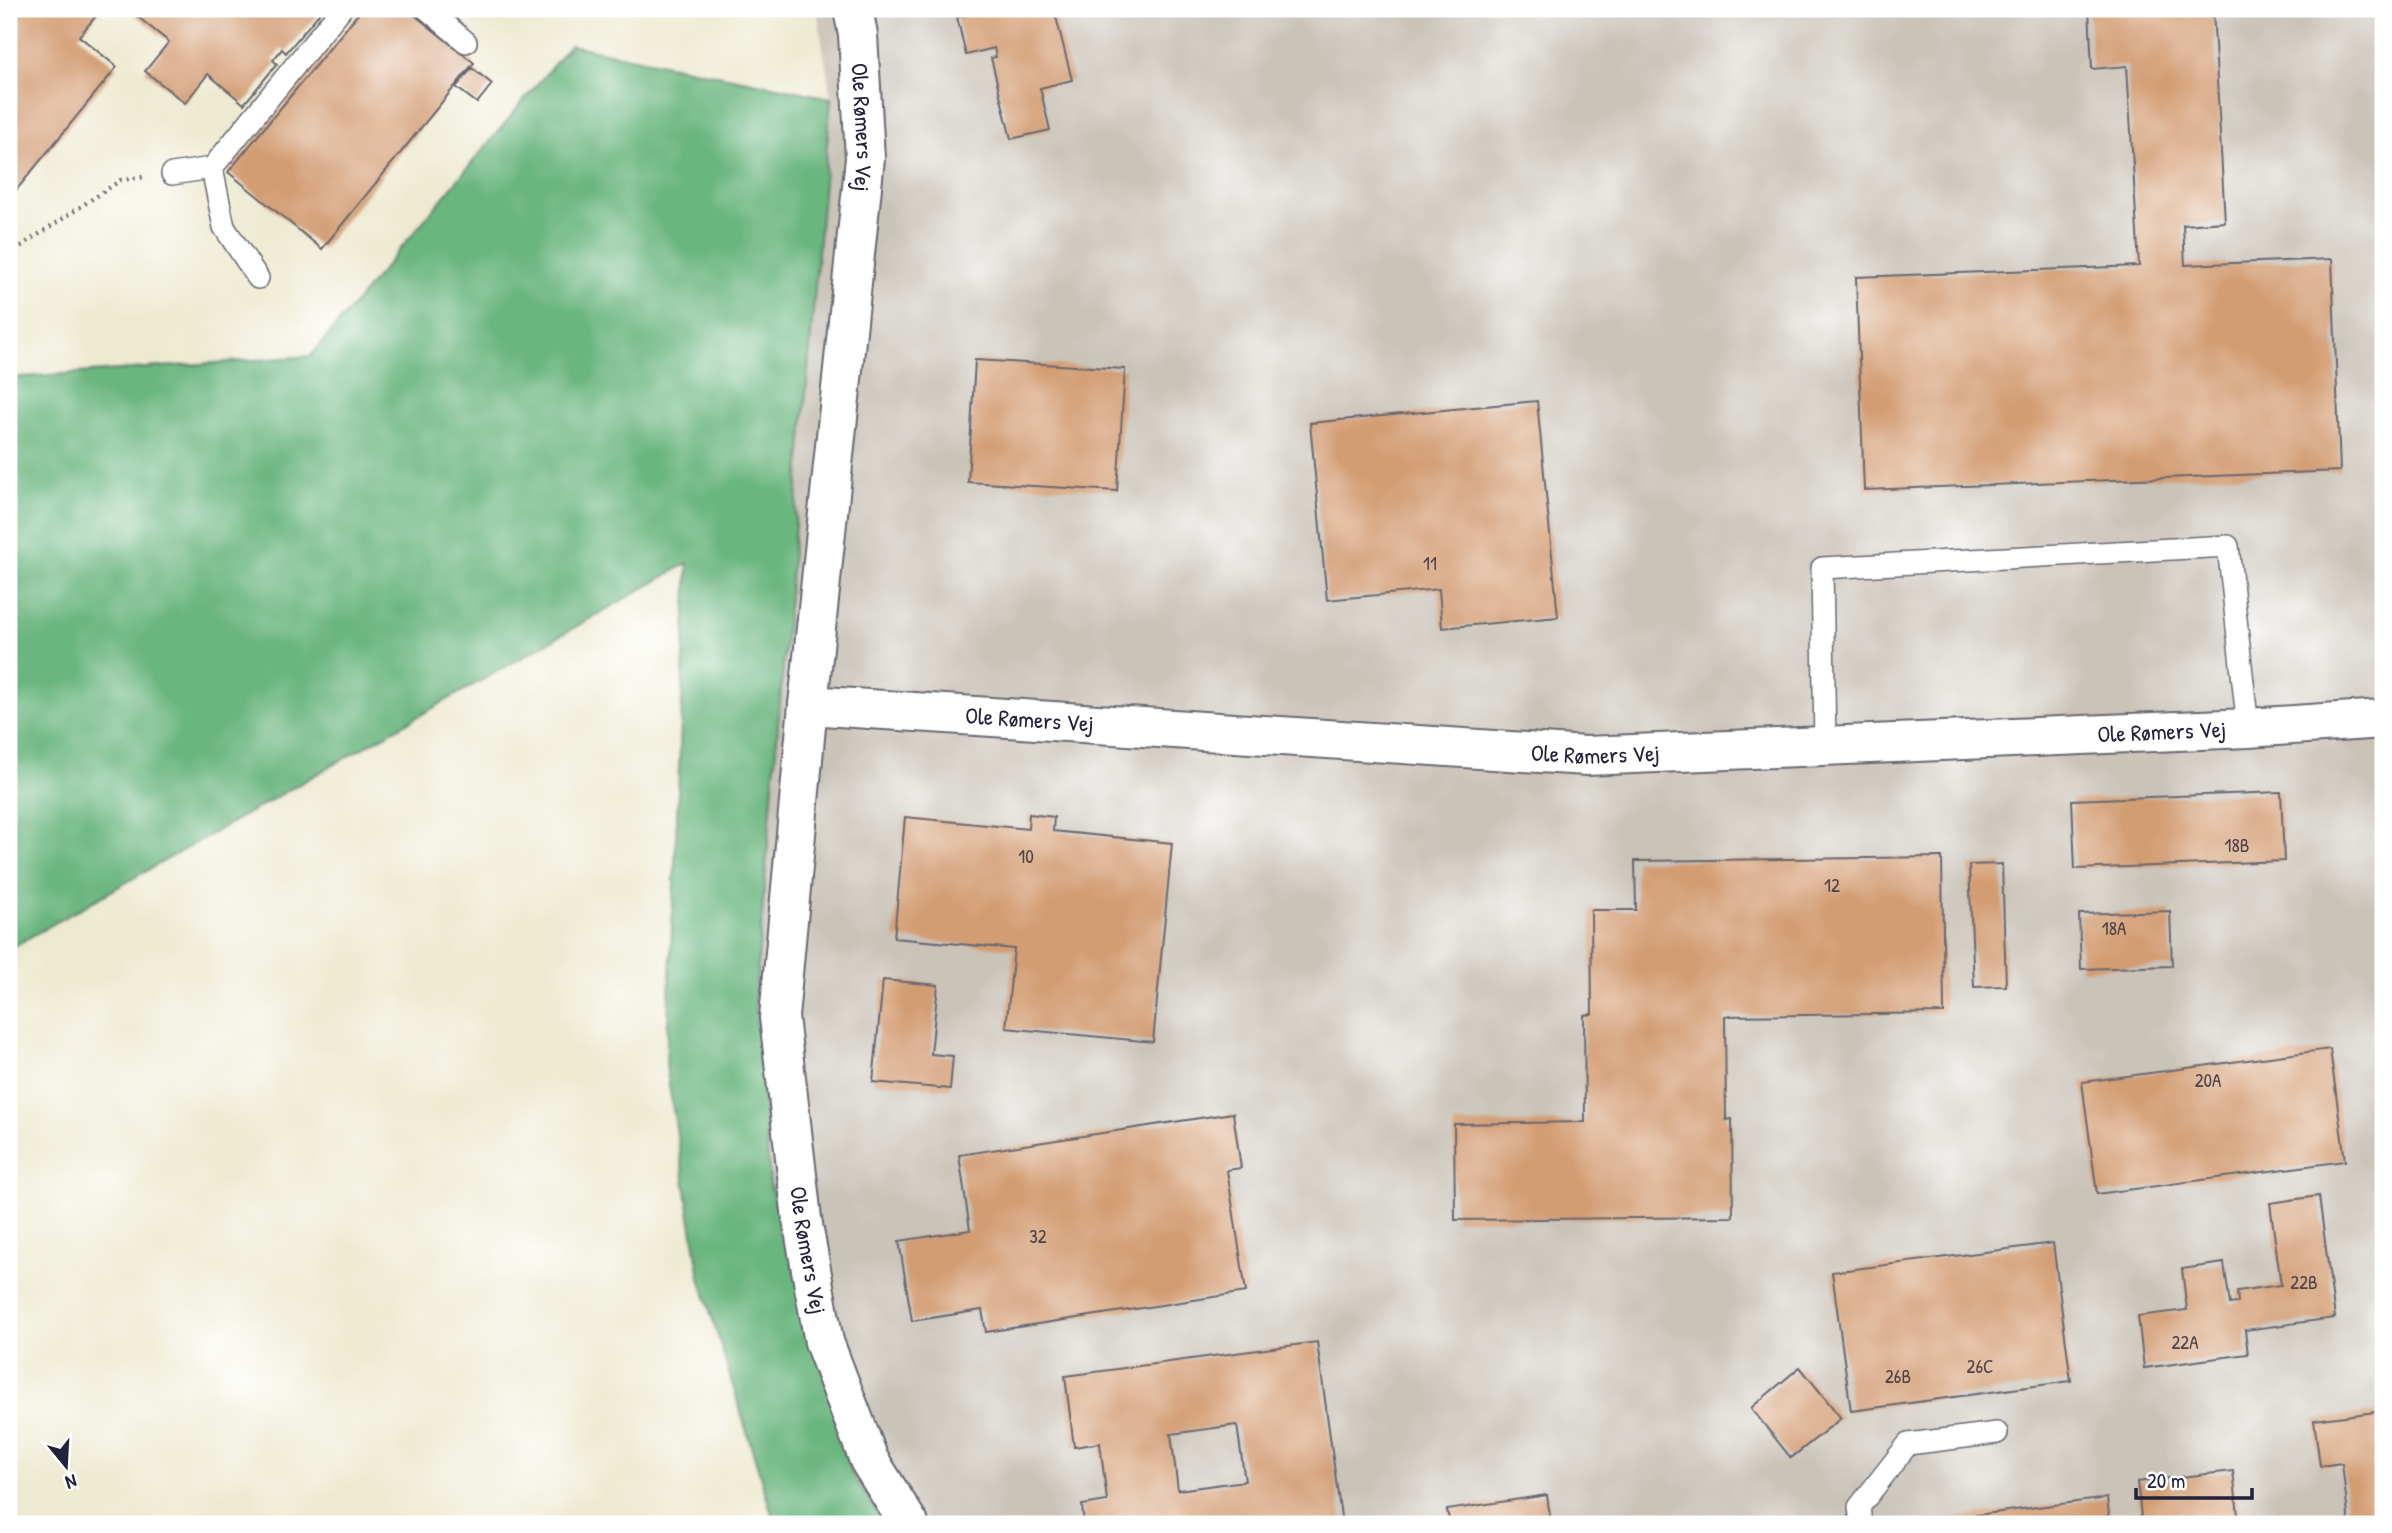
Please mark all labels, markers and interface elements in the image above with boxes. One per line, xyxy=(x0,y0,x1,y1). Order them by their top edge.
street label: Ole Rømers Vej xyxy=(845,62,881,193)
house number: 11 xyxy=(1423,550,1437,576)
street label: Ole Rømers Vej xyxy=(964,699,1095,739)
street label: Ole Rømers Vej xyxy=(2097,713,2227,749)
street label: Ole Rømers Vej xyxy=(1530,736,1660,771)
house number: 18B xyxy=(2225,832,2249,858)
house number: 10 xyxy=(1018,843,1034,869)
house number: 12 xyxy=(1824,872,1840,898)
house number: 18A xyxy=(2102,915,2126,941)
house number: 20A xyxy=(2195,1067,2221,1093)
street label: Ole Rømers Vej xyxy=(783,1185,835,1316)
house number: 32 xyxy=(1029,1223,1047,1249)
house number: 22B xyxy=(2290,1269,2318,1295)
house number: 22A xyxy=(2171,1329,2199,1355)
house number: 26C xyxy=(1967,1353,1993,1379)
house number: 26B xyxy=(1885,1363,1911,1389)
north arrow xyxy=(32,1432,102,1502)
scale bar xyxy=(2136,1456,2252,1500)
text: 20 m xyxy=(2147,1466,2185,1495)
text: N xyxy=(62,1468,80,1496)

